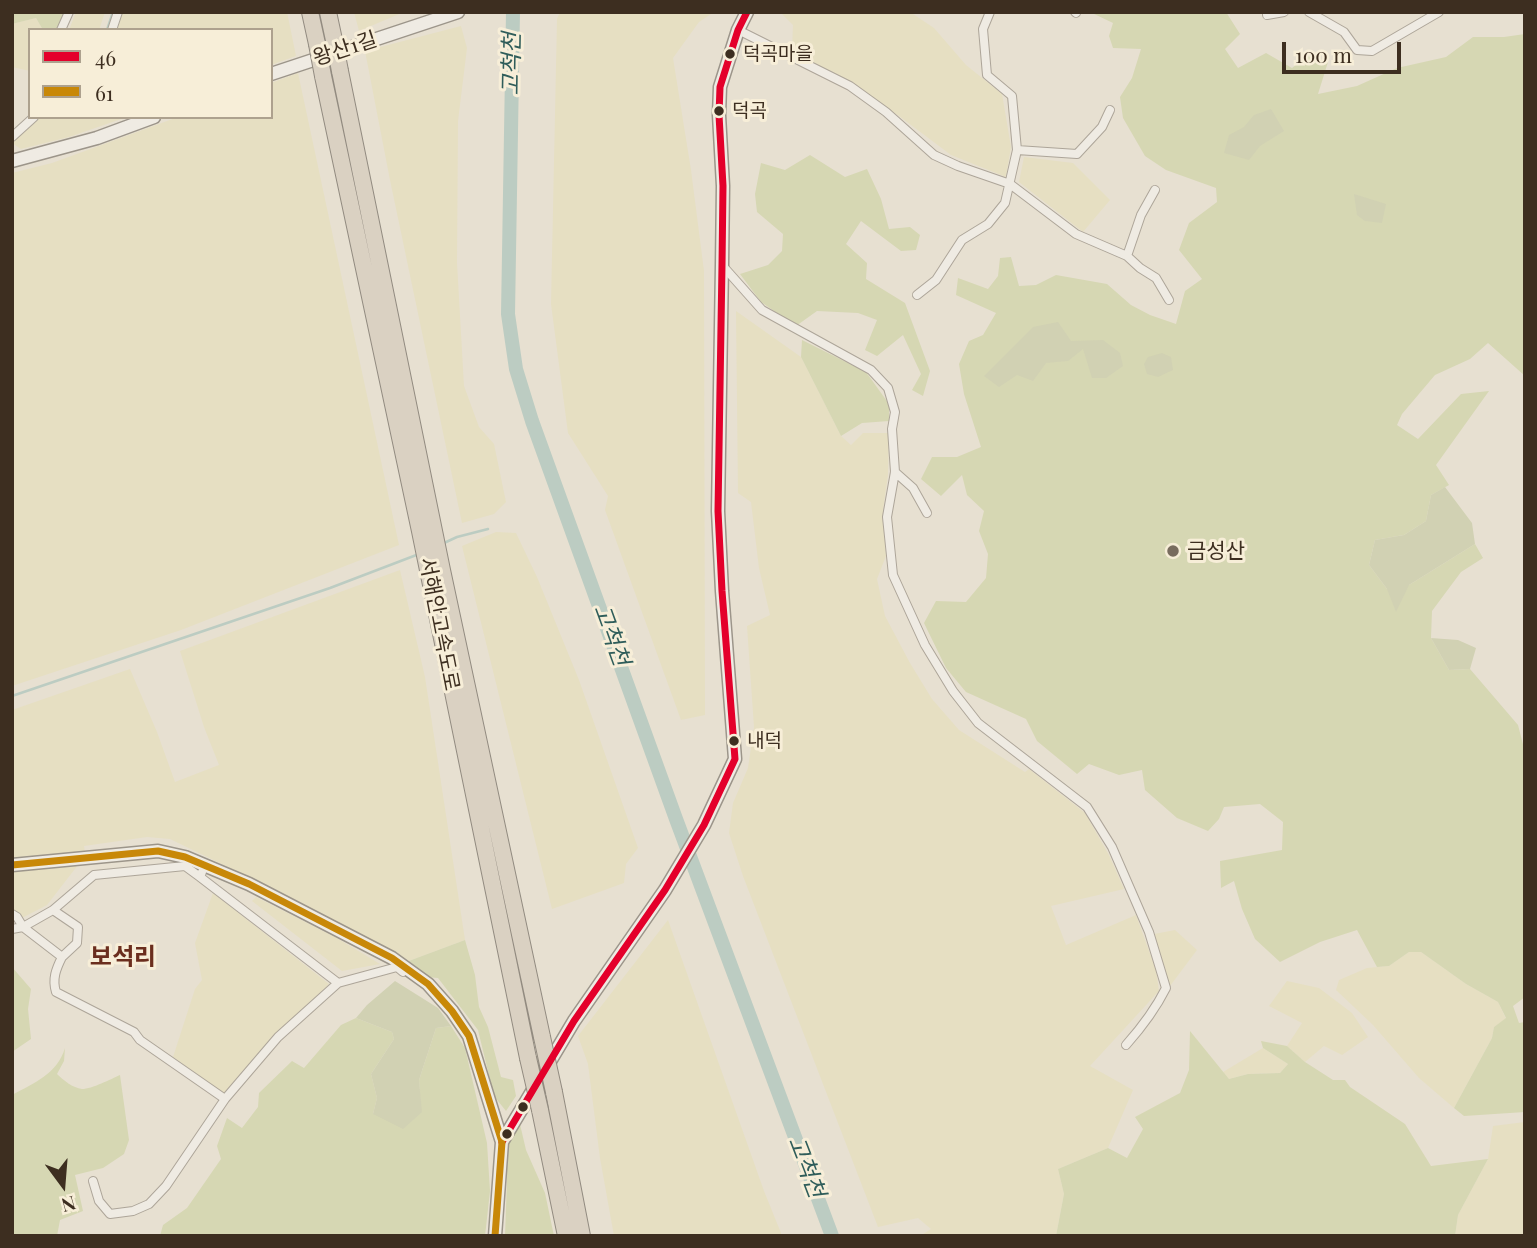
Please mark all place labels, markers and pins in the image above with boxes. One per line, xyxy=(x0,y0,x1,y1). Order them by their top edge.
place label: 덕곡마을 xyxy=(743,43,813,65)
marker: 덕곡마을 xyxy=(723,47,737,61)
place label: 덕곡 xyxy=(732,100,767,122)
marker: 덕곡 xyxy=(712,104,726,118)
place label: 금성산 xyxy=(1187,538,1245,564)
marker: 금성산 xyxy=(1165,543,1181,559)
place label: 내덕 xyxy=(747,730,782,752)
marker: 내덕 xyxy=(727,734,741,748)
unlabelled marker xyxy=(516,1100,530,1114)
unlabelled marker xyxy=(500,1127,514,1141)

